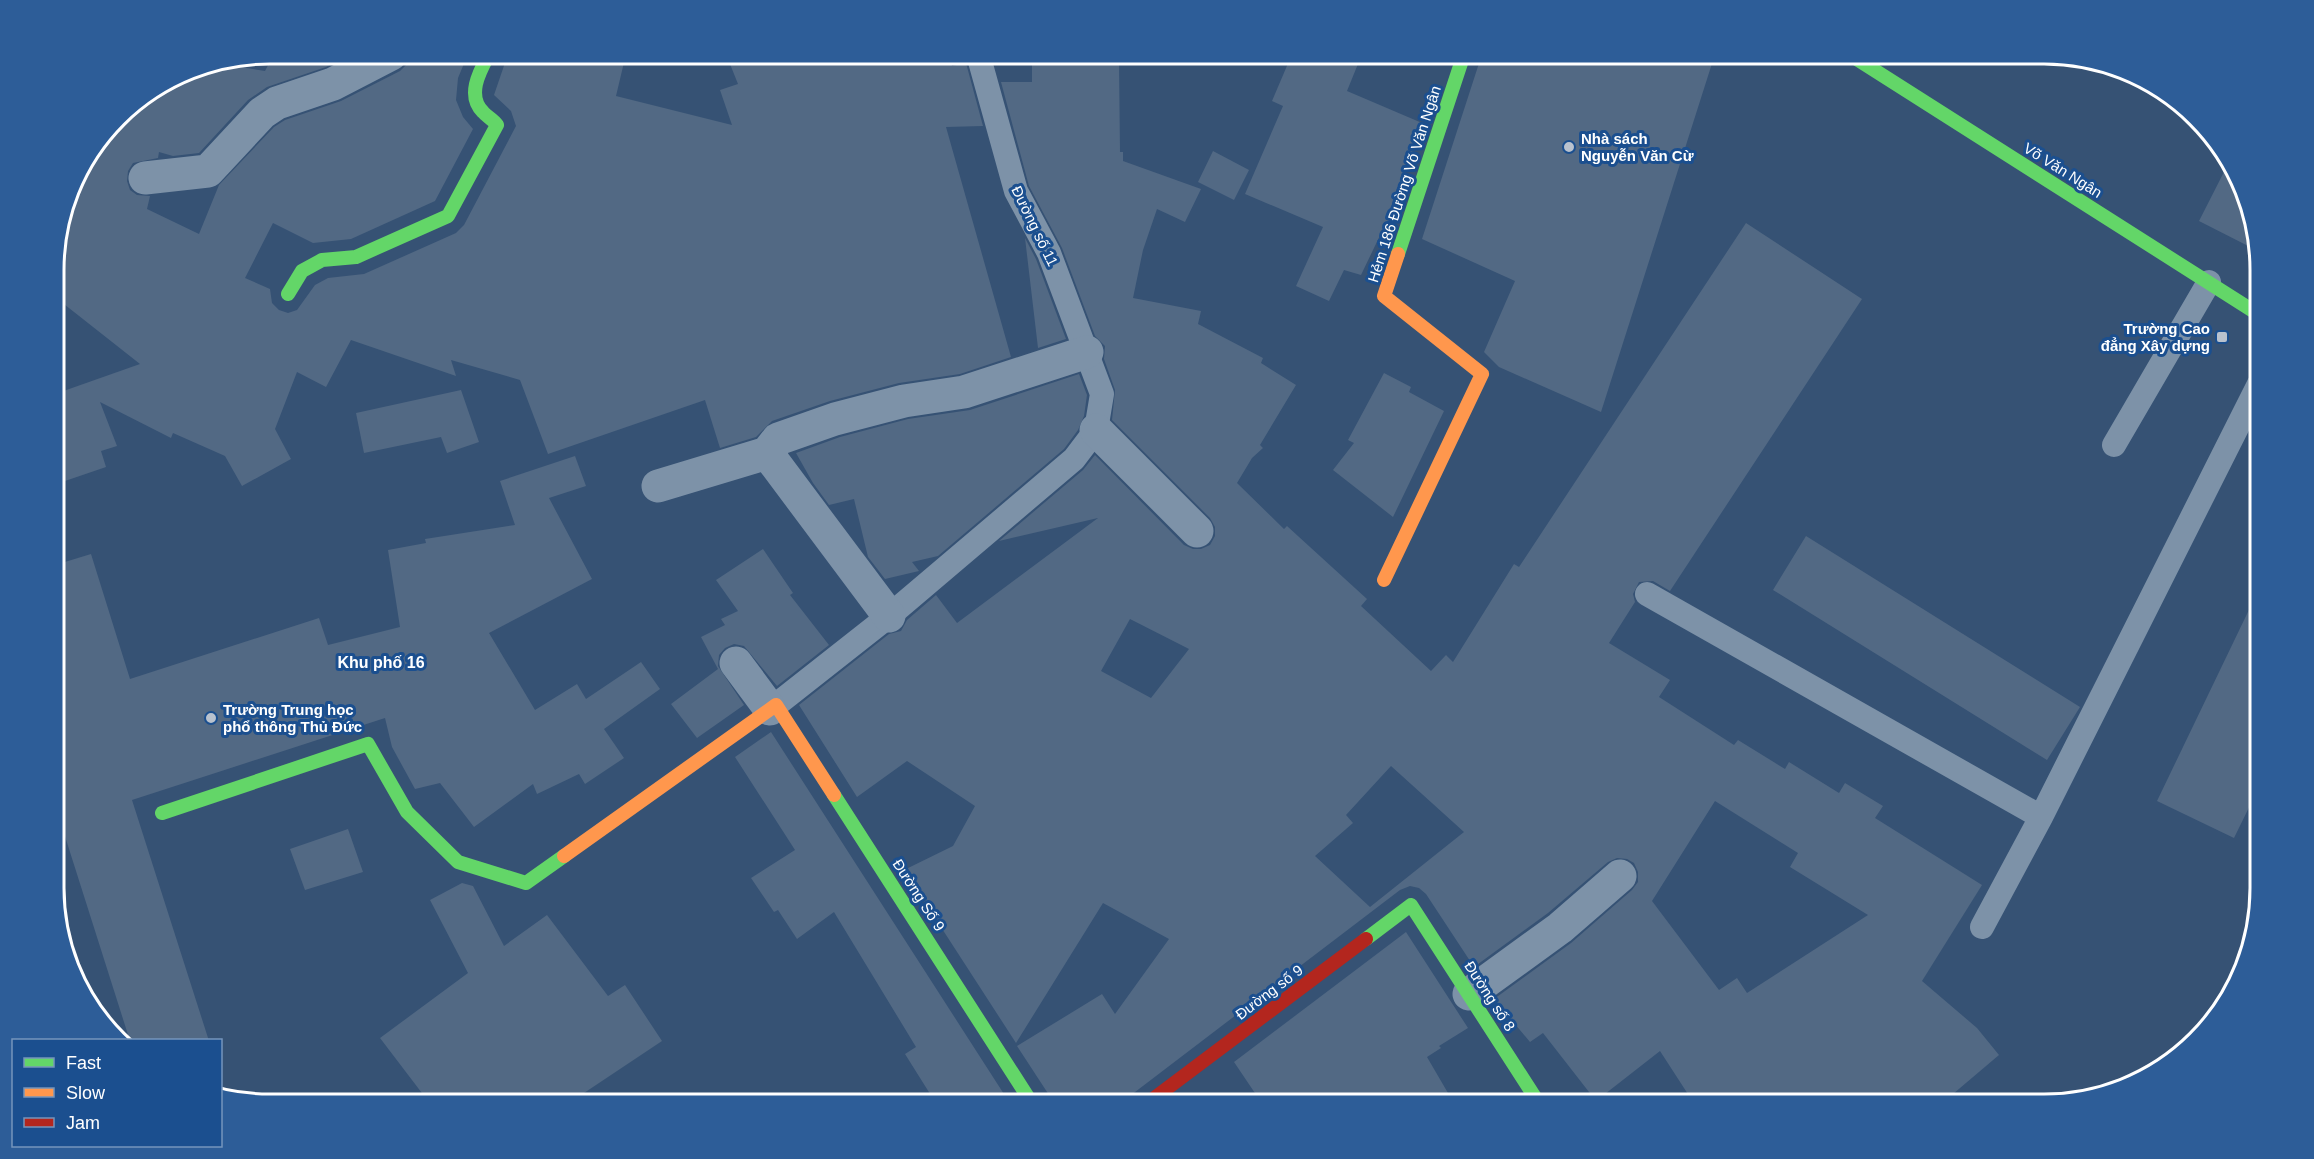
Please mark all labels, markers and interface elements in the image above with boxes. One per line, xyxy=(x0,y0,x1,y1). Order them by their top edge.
street label: Hẻm 186 Đường Võ Văn Ngân xyxy=(1364,83,1444,285)
place label: Nhà sách Nguyễn Văn Cừ xyxy=(1581,130,1694,164)
street label: Võ Văn Ngân xyxy=(2021,139,2105,201)
marker: Nhà sách Nguyễn Văn Cừ xyxy=(1562,140,1576,154)
street label: Đường số 11 xyxy=(1008,183,1062,269)
place label: Trường Cao đẳng Xây dựng xyxy=(2101,320,2210,354)
marker: Trường Cao đẳng Xây dựng xyxy=(2215,330,2229,344)
district label: Khu phố 16 xyxy=(337,654,425,671)
place label: Trường Trung học phổ thông Thủ Đức xyxy=(223,701,362,735)
marker: Trường Trung học phổ thông Thủ Đức xyxy=(204,711,218,725)
street label: Đường Số 9 xyxy=(889,856,949,934)
street label: Đường số 8 xyxy=(1461,958,1519,1034)
street label: Đường số 9 xyxy=(1232,961,1306,1023)
legend xyxy=(12,1039,222,1147)
text: Fast xyxy=(66,1053,101,1073)
text: Slow xyxy=(66,1083,106,1103)
text: Jam xyxy=(66,1113,100,1133)

